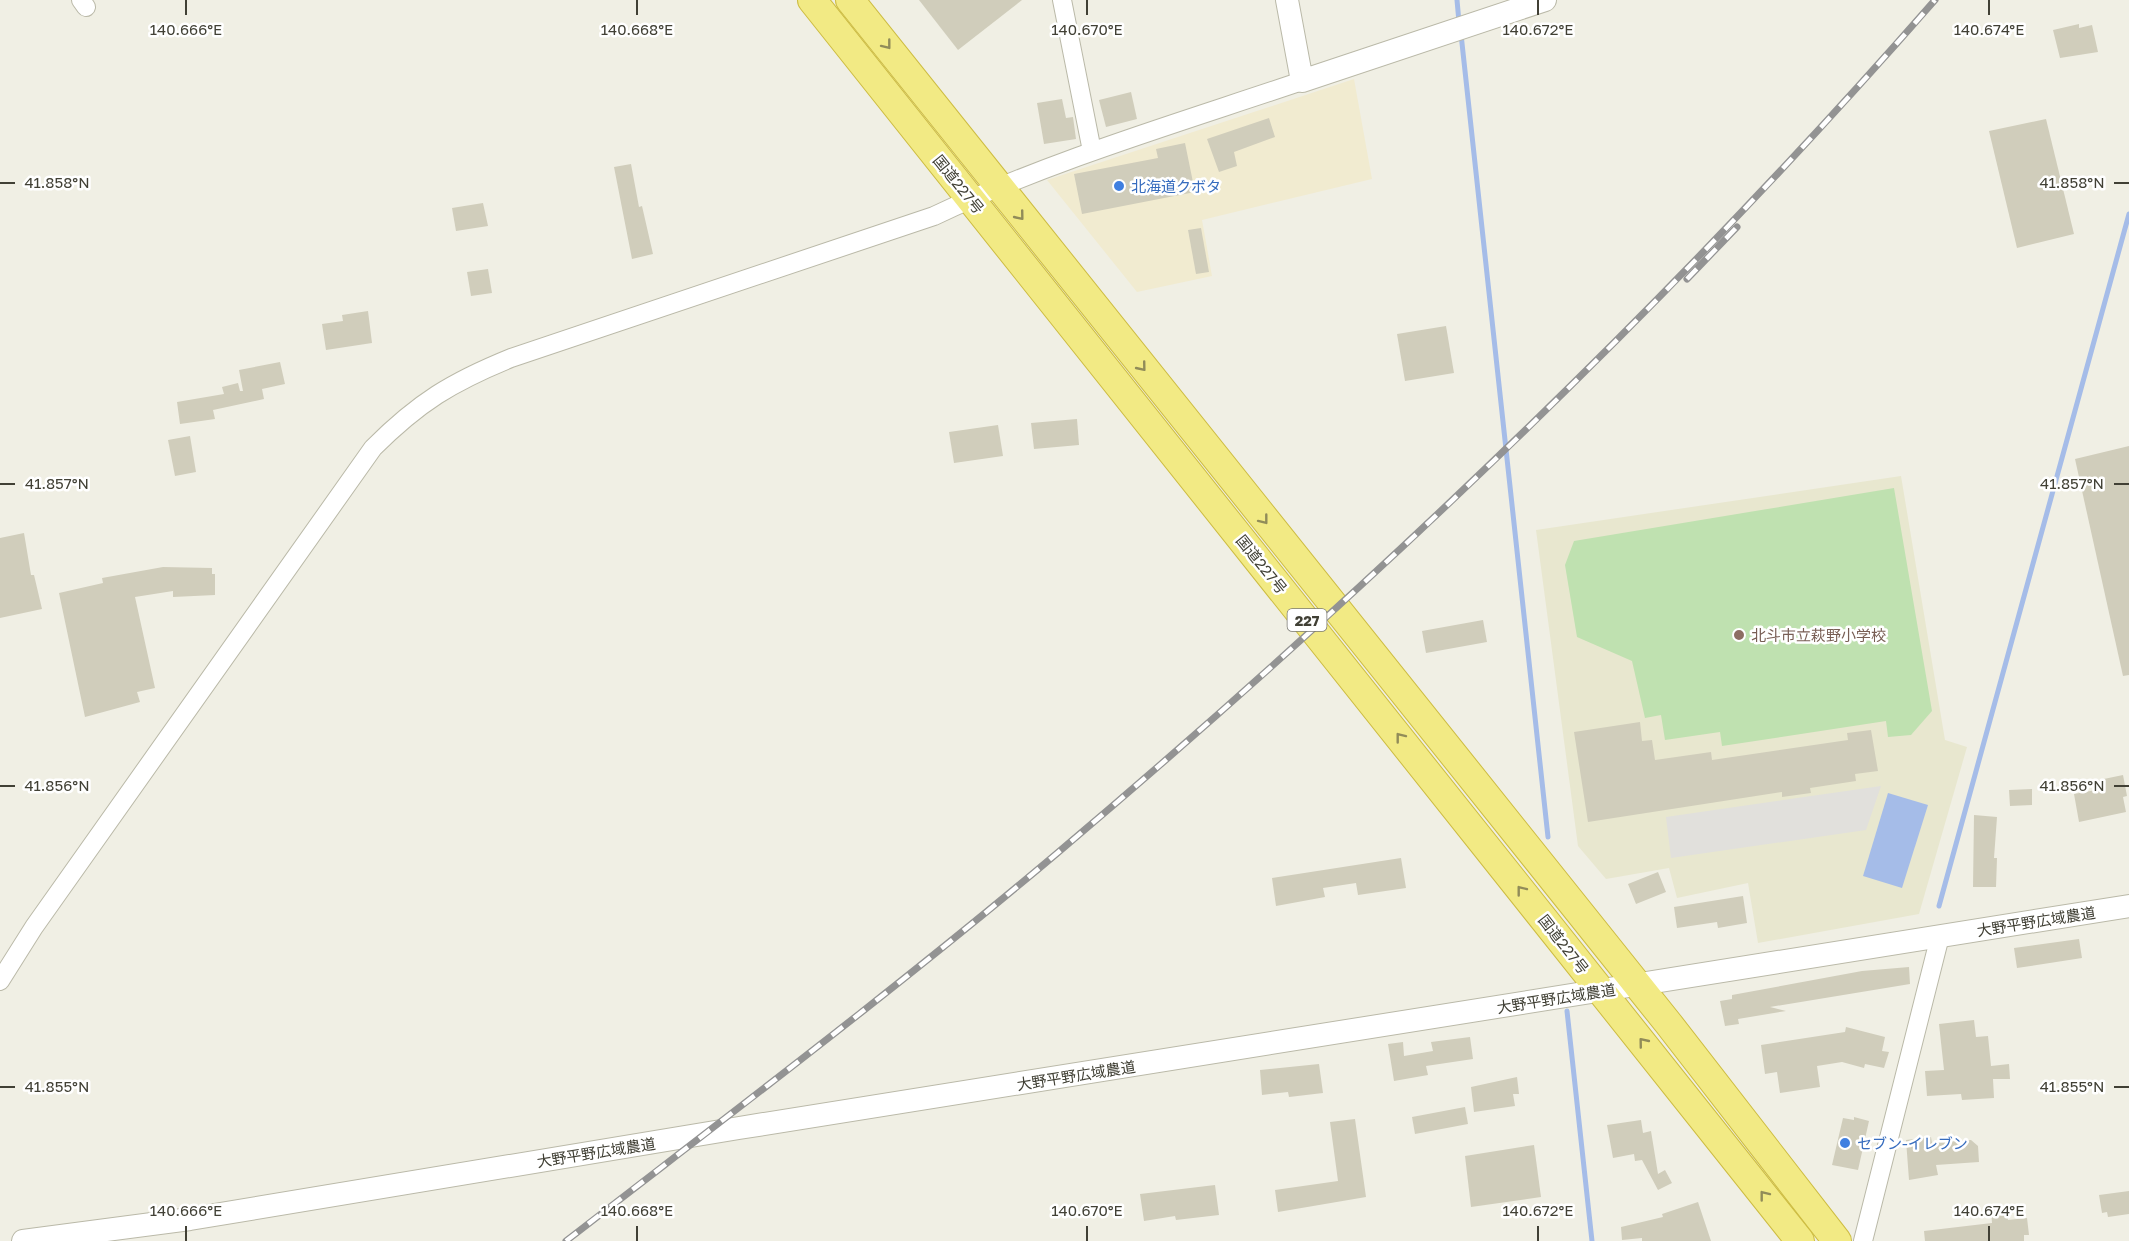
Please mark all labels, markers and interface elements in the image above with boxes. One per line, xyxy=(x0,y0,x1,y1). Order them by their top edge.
text: 140.666°E xyxy=(150,20,222,38)
text: 140.668°E xyxy=(601,20,673,38)
text: 140.670°E xyxy=(1051,20,1123,38)
text: 140.672°E xyxy=(1503,20,1573,38)
text: 140.674°E xyxy=(1954,20,2024,38)
one-way arrow xyxy=(880,38,891,49)
street label: 国道227号 xyxy=(930,151,988,217)
text: 41.858°N xyxy=(24,173,90,191)
text: 41.858°N xyxy=(2039,173,2105,191)
place label: 北海道クボタ xyxy=(1131,177,1221,195)
marker: 北海道クボタ xyxy=(1112,179,1126,193)
one-way arrow xyxy=(1013,209,1024,220)
one-way arrow xyxy=(1135,361,1146,372)
text: 41.857°N xyxy=(25,474,89,492)
text: 41.857°N xyxy=(2040,474,2104,492)
one-way arrow xyxy=(1257,513,1268,524)
street label: 国道227号 xyxy=(1233,531,1291,597)
road number: 227 xyxy=(1288,609,1326,631)
place label: 北斗市立萩野小学校 xyxy=(1751,626,1886,644)
marker: 北斗市立萩野小学校 xyxy=(1732,628,1746,642)
one-way arrow xyxy=(1396,733,1407,744)
text: 41.856°N xyxy=(24,776,90,794)
text: 41.856°N xyxy=(2039,776,2105,794)
one-way arrow xyxy=(1518,886,1529,897)
street label: 大野平野広域農道 xyxy=(1975,903,2097,939)
street label: 国道227号 xyxy=(1535,911,1593,977)
street label: 大野平野広域農道 xyxy=(1495,980,1617,1016)
one-way arrow xyxy=(1639,1038,1650,1049)
street label: 大野平野広域農道 xyxy=(1015,1057,1137,1093)
text: 41.855°N xyxy=(25,1077,89,1095)
text: 41.855°N xyxy=(2040,1077,2104,1095)
street label: 大野平野広域農道 xyxy=(535,1134,657,1170)
place label: セブン-イレブン xyxy=(1857,1134,1968,1152)
marker: セブン-イレブン xyxy=(1838,1136,1852,1150)
one-way arrow xyxy=(1760,1191,1771,1202)
text: 140.666°E xyxy=(150,1201,222,1219)
text: 140.668°E xyxy=(601,1201,673,1219)
text: 140.670°E xyxy=(1051,1201,1123,1219)
text: 140.672°E xyxy=(1503,1201,1573,1219)
text: 140.674°E xyxy=(1954,1201,2024,1219)

